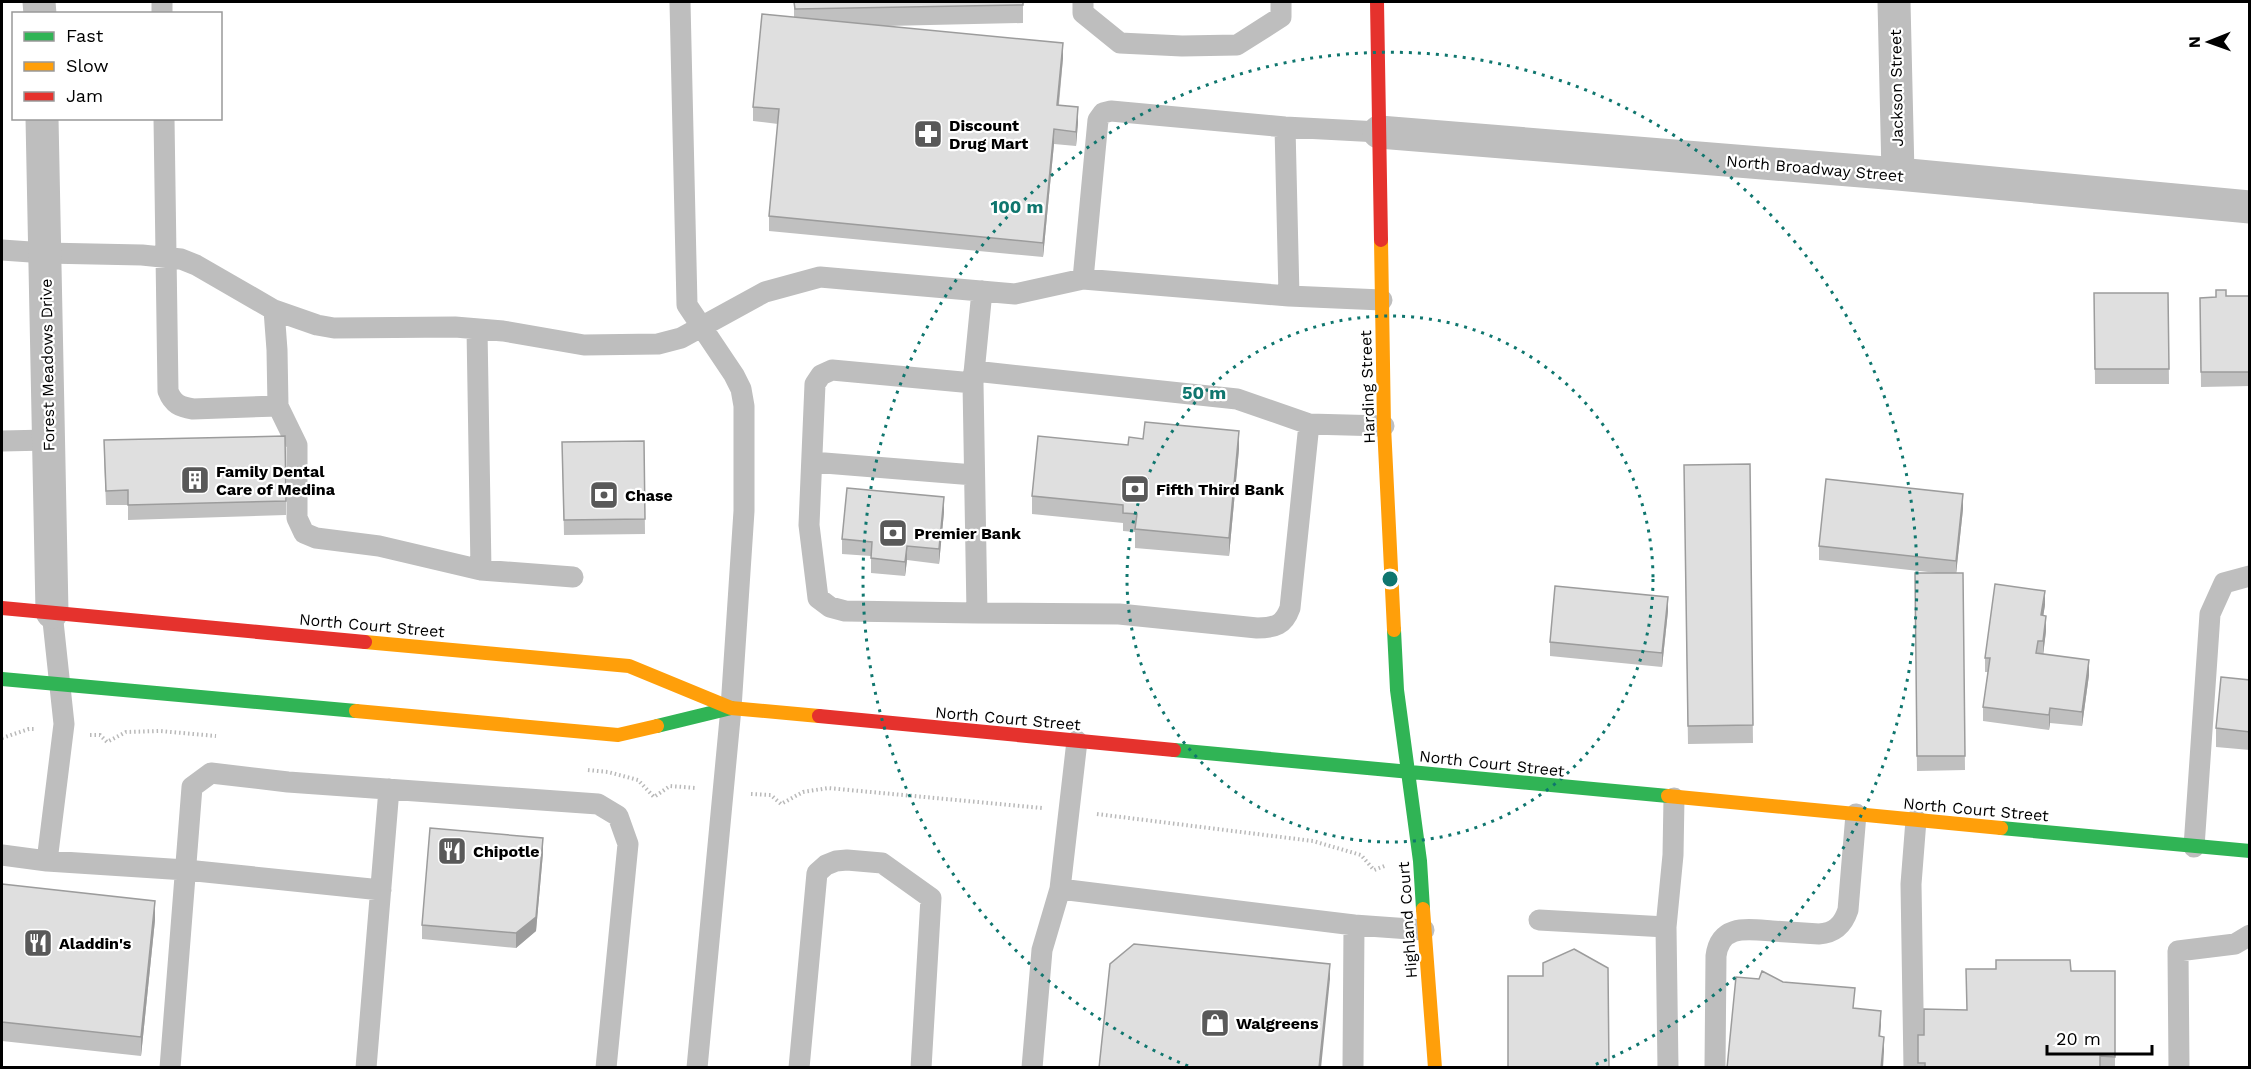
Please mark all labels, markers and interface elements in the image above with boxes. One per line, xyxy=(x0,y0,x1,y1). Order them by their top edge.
legend xyxy=(12,12,222,120)
north arrow xyxy=(2179,12,2239,72)
text: Fast xyxy=(66,25,104,46)
street label: Jackson Street xyxy=(1886,29,1907,147)
text: N xyxy=(2185,36,2204,48)
text: Slow xyxy=(66,55,109,76)
text: Jam xyxy=(66,85,103,106)
place label: Discount Drug Mart xyxy=(949,116,1028,153)
pharmacy icon: Discount Drug Mart xyxy=(912,118,944,150)
street label: North Broadway Street xyxy=(1725,151,1905,186)
text: 100 m xyxy=(990,196,1044,217)
street label: Forest Meadows Drive xyxy=(36,279,59,451)
street label: Harding Street xyxy=(1356,330,1379,444)
text: 50 m xyxy=(1182,382,1226,403)
place label: Family Dental Care of Medina xyxy=(216,462,336,499)
building icon: Family Dental Care of Medina xyxy=(179,464,211,496)
bank icon: Fifth Third Bank xyxy=(1119,473,1151,505)
bank icon: Chase xyxy=(588,479,620,511)
place label: Fifth Third Bank xyxy=(1156,480,1284,499)
place label: Chase xyxy=(625,486,673,505)
bank icon: Premier Bank xyxy=(877,517,909,549)
place label: Premier Bank xyxy=(914,524,1021,543)
centre of rings xyxy=(1380,569,1400,589)
street label: North Court Street xyxy=(298,610,446,641)
street label: North Court Street xyxy=(934,703,1082,734)
street label: North Court Street xyxy=(1418,746,1566,781)
street label: North Court Street xyxy=(1902,794,2050,825)
restaurant icon: Chipotle xyxy=(436,835,468,867)
place label: Chipotle xyxy=(473,842,540,861)
street label: Highland Court xyxy=(1394,861,1421,979)
restaurant icon: Aladdin's xyxy=(22,927,54,959)
place label: Aladdin's xyxy=(59,934,132,953)
shop icon: Walgreens xyxy=(1199,1007,1231,1039)
place label: Walgreens xyxy=(1236,1014,1319,1033)
scale bar xyxy=(2047,1018,2152,1056)
text: 20 m xyxy=(2056,1028,2101,1049)

